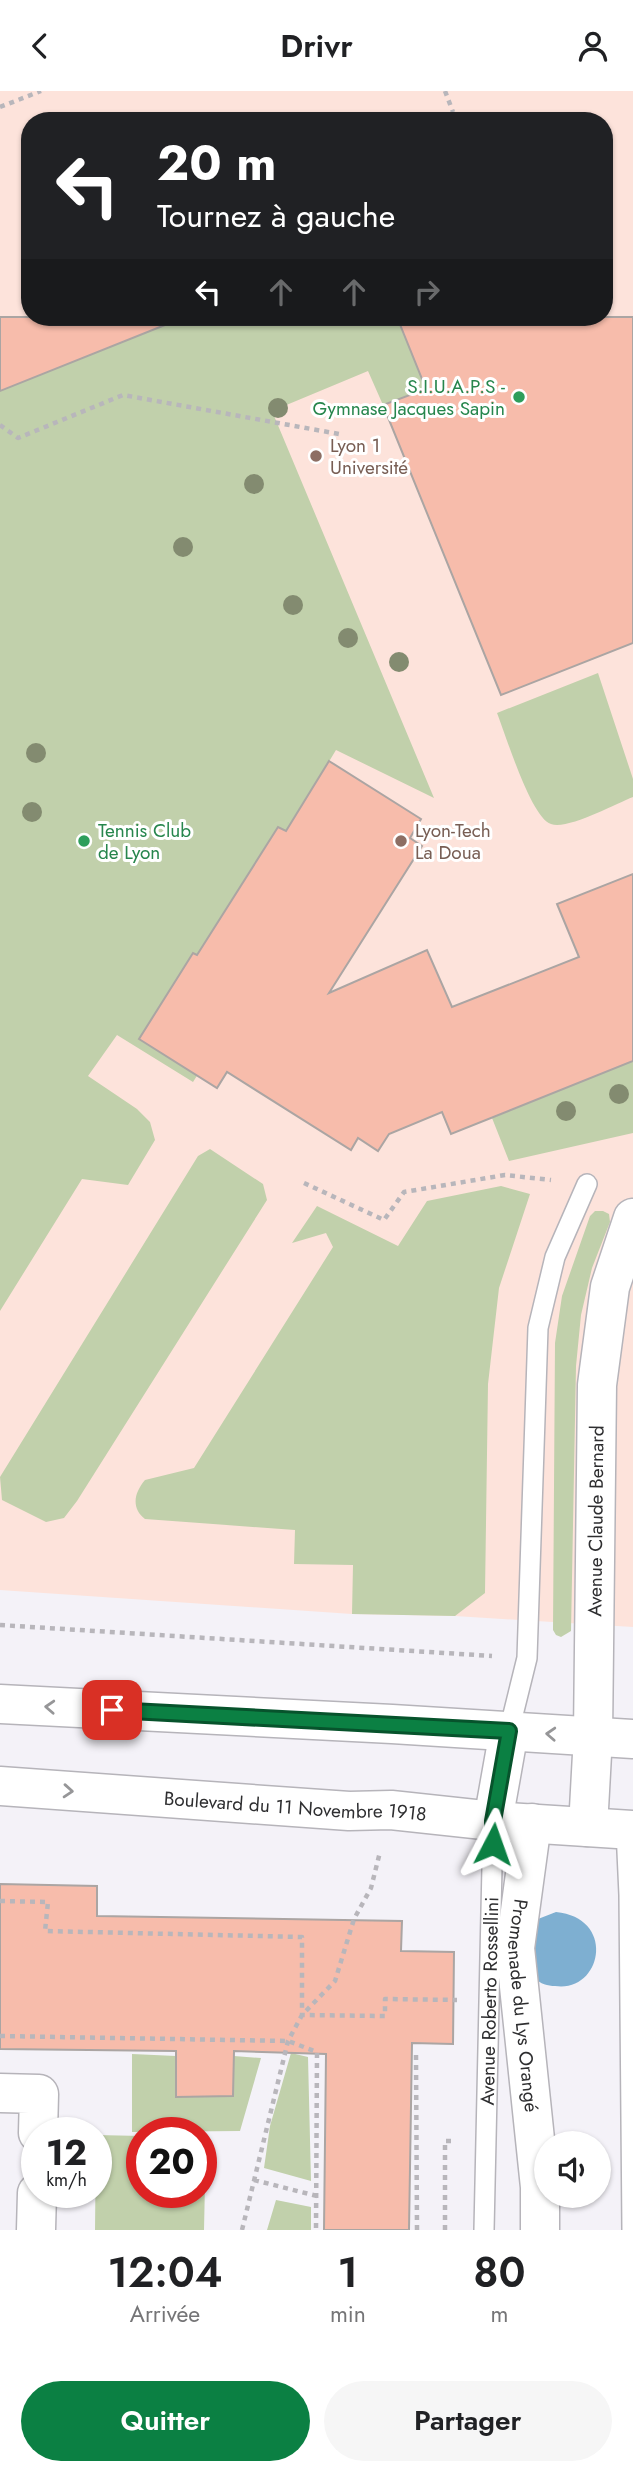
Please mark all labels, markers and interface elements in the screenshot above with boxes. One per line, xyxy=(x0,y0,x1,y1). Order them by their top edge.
text: Drivr xyxy=(280,23,353,69)
icon: back xyxy=(21,27,59,65)
icon: person xyxy=(574,27,612,65)
text: 20 m xyxy=(157,128,276,198)
icon: left xyxy=(42,140,133,231)
text: Tournez à gauche xyxy=(157,193,395,239)
icon: left xyxy=(189,273,227,311)
icon: ahead xyxy=(262,273,300,311)
icon: ahead xyxy=(335,273,373,311)
icon: right xyxy=(408,273,446,311)
place label: S.I.U.A.P.S - Gymnase Jacques Sapin xyxy=(313,373,505,422)
marker: S.I.U.A.P.S - Gymnase Jacques Sapin xyxy=(511,389,527,405)
place label: Lyon 1 Université xyxy=(330,432,408,481)
marker: Lyon 1 Université xyxy=(308,448,324,464)
place label: Tennis Club de Lyon xyxy=(98,817,191,866)
place label: Lyon-Tech La Doua xyxy=(415,817,491,866)
marker: Tennis Club de Lyon xyxy=(76,833,92,849)
marker: Lyon-Tech La Doua xyxy=(393,833,409,849)
street label: Avenue Claude Bernard xyxy=(581,1425,610,1617)
pin xyxy=(82,1680,142,1740)
icon: arrive xyxy=(93,1691,131,1729)
one-way arrow xyxy=(44,1699,55,1714)
one-way arrow xyxy=(545,1727,556,1742)
one-way arrow xyxy=(63,1783,74,1798)
street label: Boulevard du 11 Novembre 1918 xyxy=(163,1784,428,1827)
position arrow xyxy=(456,1807,530,1881)
street label: Avenue Roberto Rossellini xyxy=(473,1897,505,2106)
street label: Promenade du Lys Orangé xyxy=(501,1898,546,2114)
speed limit sign: 20 xyxy=(126,2117,217,2208)
text: 12 xyxy=(46,2128,87,2178)
map controls xyxy=(534,2131,611,2208)
button: sound xyxy=(534,2131,611,2208)
text: km/h xyxy=(46,2167,87,2193)
text: 12:04 xyxy=(107,2242,222,2303)
text: 1 xyxy=(338,2242,358,2303)
text: 80 xyxy=(473,2242,526,2303)
text: Arrivée xyxy=(130,2297,200,2331)
text: min xyxy=(330,2297,366,2331)
text: m xyxy=(490,2297,508,2331)
button: Quitter xyxy=(21,2381,310,2461)
button: Partager xyxy=(324,2381,612,2461)

